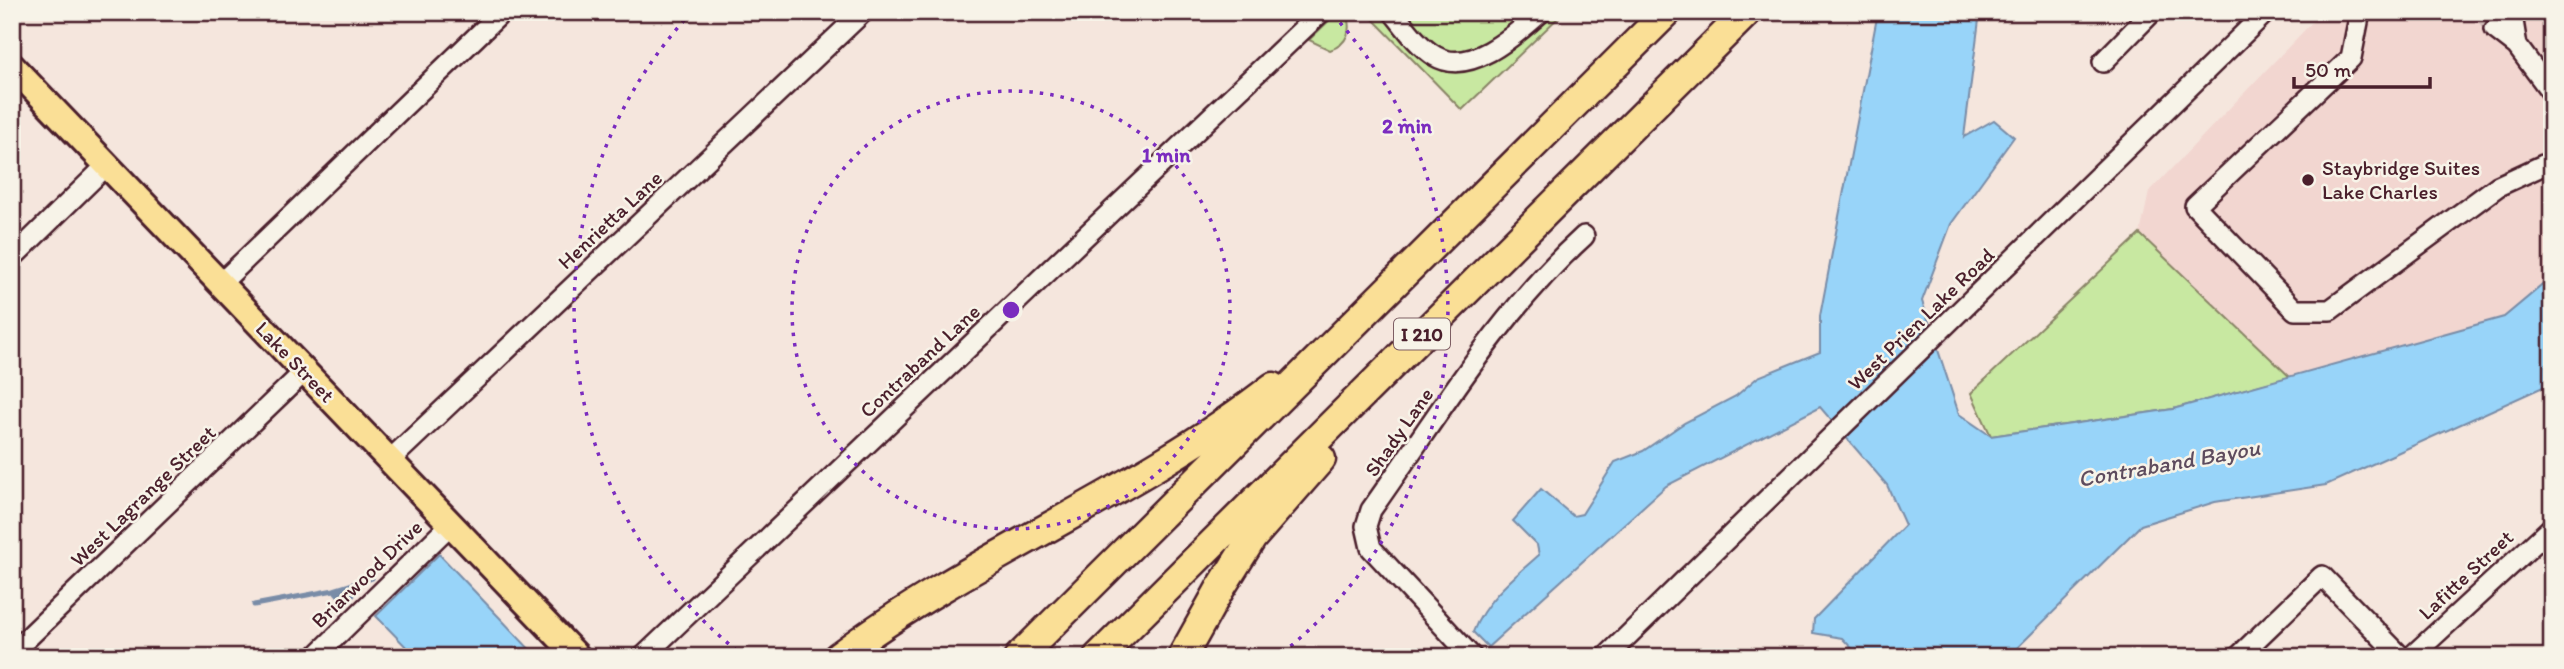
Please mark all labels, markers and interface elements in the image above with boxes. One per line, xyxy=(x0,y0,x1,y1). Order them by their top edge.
scale bar xyxy=(2294,46,2431,90)
text: 50 m xyxy=(2305,57,2352,82)
text: 2 min xyxy=(1382,113,1433,138)
text: 1 min xyxy=(1142,142,1191,167)
place label: Staybridge Suites Lake Charles xyxy=(2322,155,2480,204)
street label: Henrietta Lane xyxy=(552,165,667,274)
marker: Staybridge Suites Lake Charles xyxy=(2300,172,2316,188)
street label: West Prien Lake Road xyxy=(1842,242,2000,395)
centre of rings xyxy=(999,298,1023,322)
street label: Contraband Lane xyxy=(854,299,985,423)
street label: Lake Street xyxy=(251,316,340,408)
road number: I 210 xyxy=(1394,318,1450,350)
street label: Shady Lane xyxy=(1359,382,1438,481)
street label: West Lagrange Street xyxy=(65,420,221,571)
water label: Contraband Bayou xyxy=(2076,433,2263,493)
street label: Briarwood Drive xyxy=(306,514,427,633)
street label: Lafitte Street xyxy=(2413,524,2518,625)

